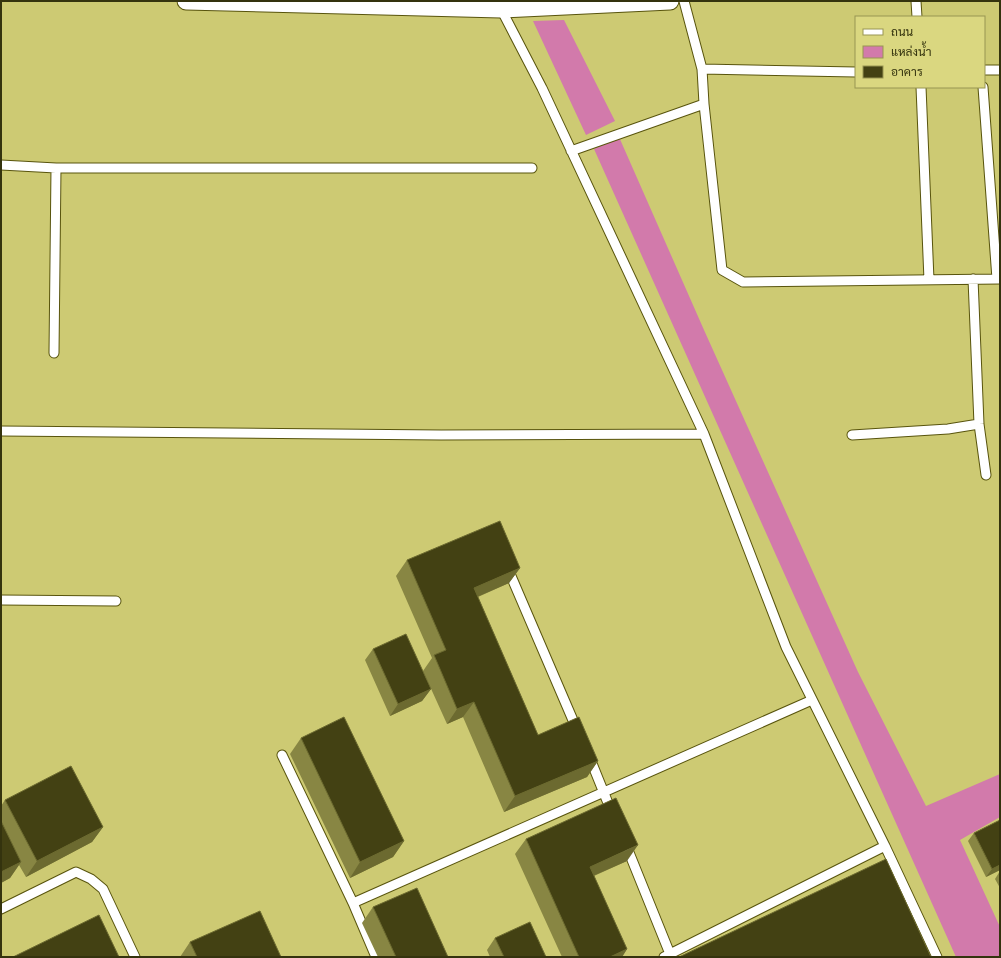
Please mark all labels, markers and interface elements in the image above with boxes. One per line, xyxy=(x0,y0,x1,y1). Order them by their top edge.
legend xyxy=(855,16,985,88)
text: ถนน xyxy=(891,25,914,39)
text: แหล่งน้ำ xyxy=(891,41,931,59)
text: อาคาร xyxy=(891,65,923,79)

